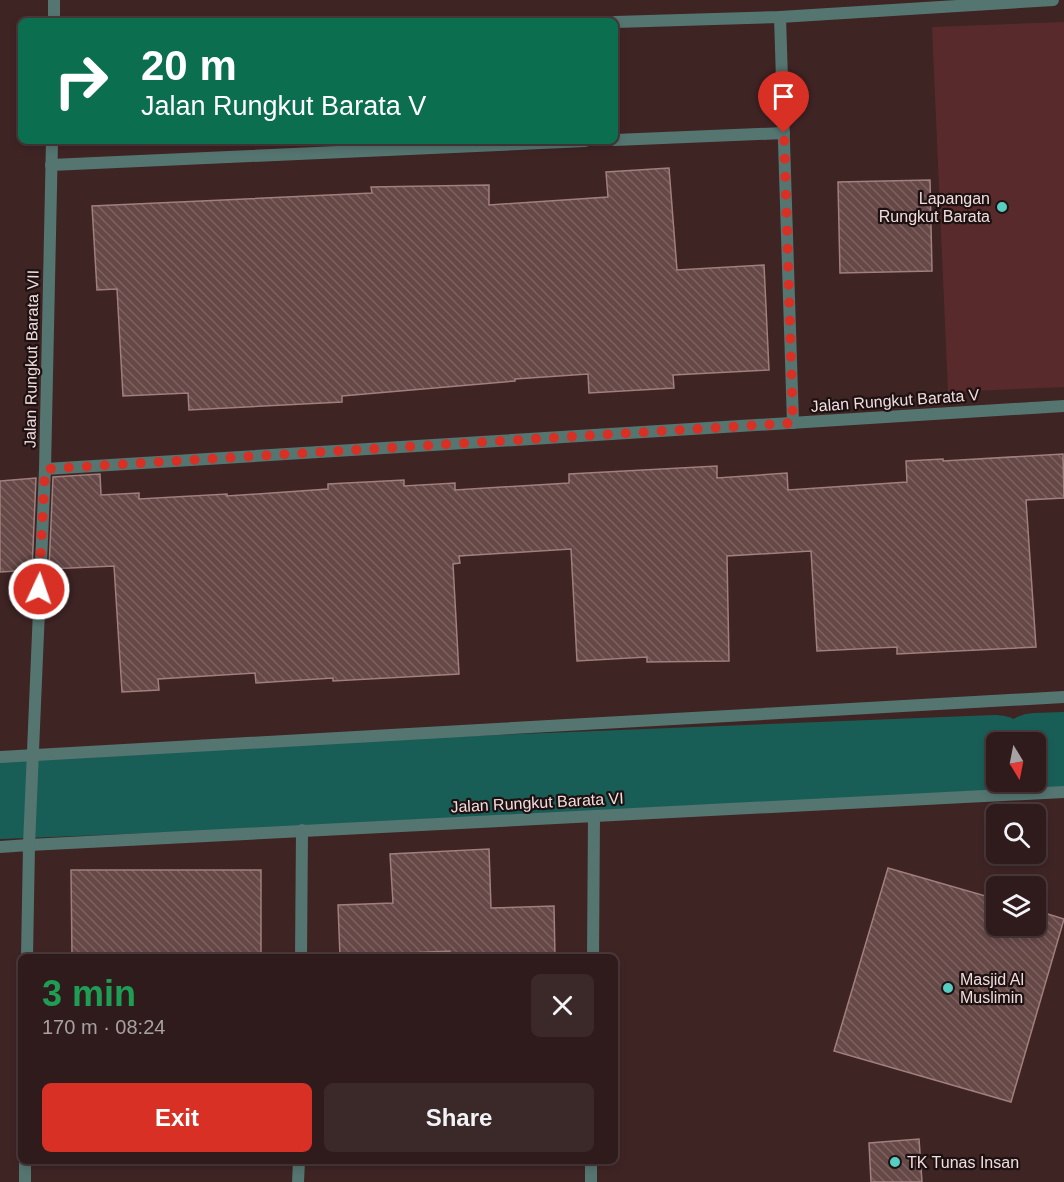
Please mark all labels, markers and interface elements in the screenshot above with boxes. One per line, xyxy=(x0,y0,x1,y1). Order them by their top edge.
icon: right xyxy=(42,42,120,120)
text: 20 m xyxy=(141,42,237,89)
pin xyxy=(758,71,809,133)
icon: arrive xyxy=(767,80,800,113)
text: Jalan Rungkut Barata V xyxy=(141,91,426,121)
place label: Lapangan Rungkut Barata xyxy=(879,190,990,225)
marker: Lapangan Rungkut Barata xyxy=(995,200,1009,214)
street label: Jalan Rungkut Barata VII xyxy=(21,270,42,448)
street label: Jalan Rungkut Barata V xyxy=(810,386,980,415)
position arrow xyxy=(7,557,71,621)
north arrow xyxy=(986,732,1046,792)
map controls xyxy=(986,732,1046,936)
street label: Jalan Rungkut Barata VI xyxy=(450,789,624,816)
button: search xyxy=(986,804,1046,864)
button: layers xyxy=(986,876,1046,936)
place label: Masjid Al Muslimin xyxy=(960,971,1024,1006)
text: 3 min xyxy=(42,973,136,1014)
button: close xyxy=(531,974,594,1037)
marker: Masjid Al Muslimin xyxy=(941,981,955,995)
text: 170 m · 08:24 xyxy=(42,1016,165,1038)
button: Exit xyxy=(42,1083,312,1152)
button: Share xyxy=(324,1083,594,1152)
place label: TK Tunas Insan xyxy=(907,1154,1019,1171)
marker: TK Tunas Insan xyxy=(888,1155,902,1169)

